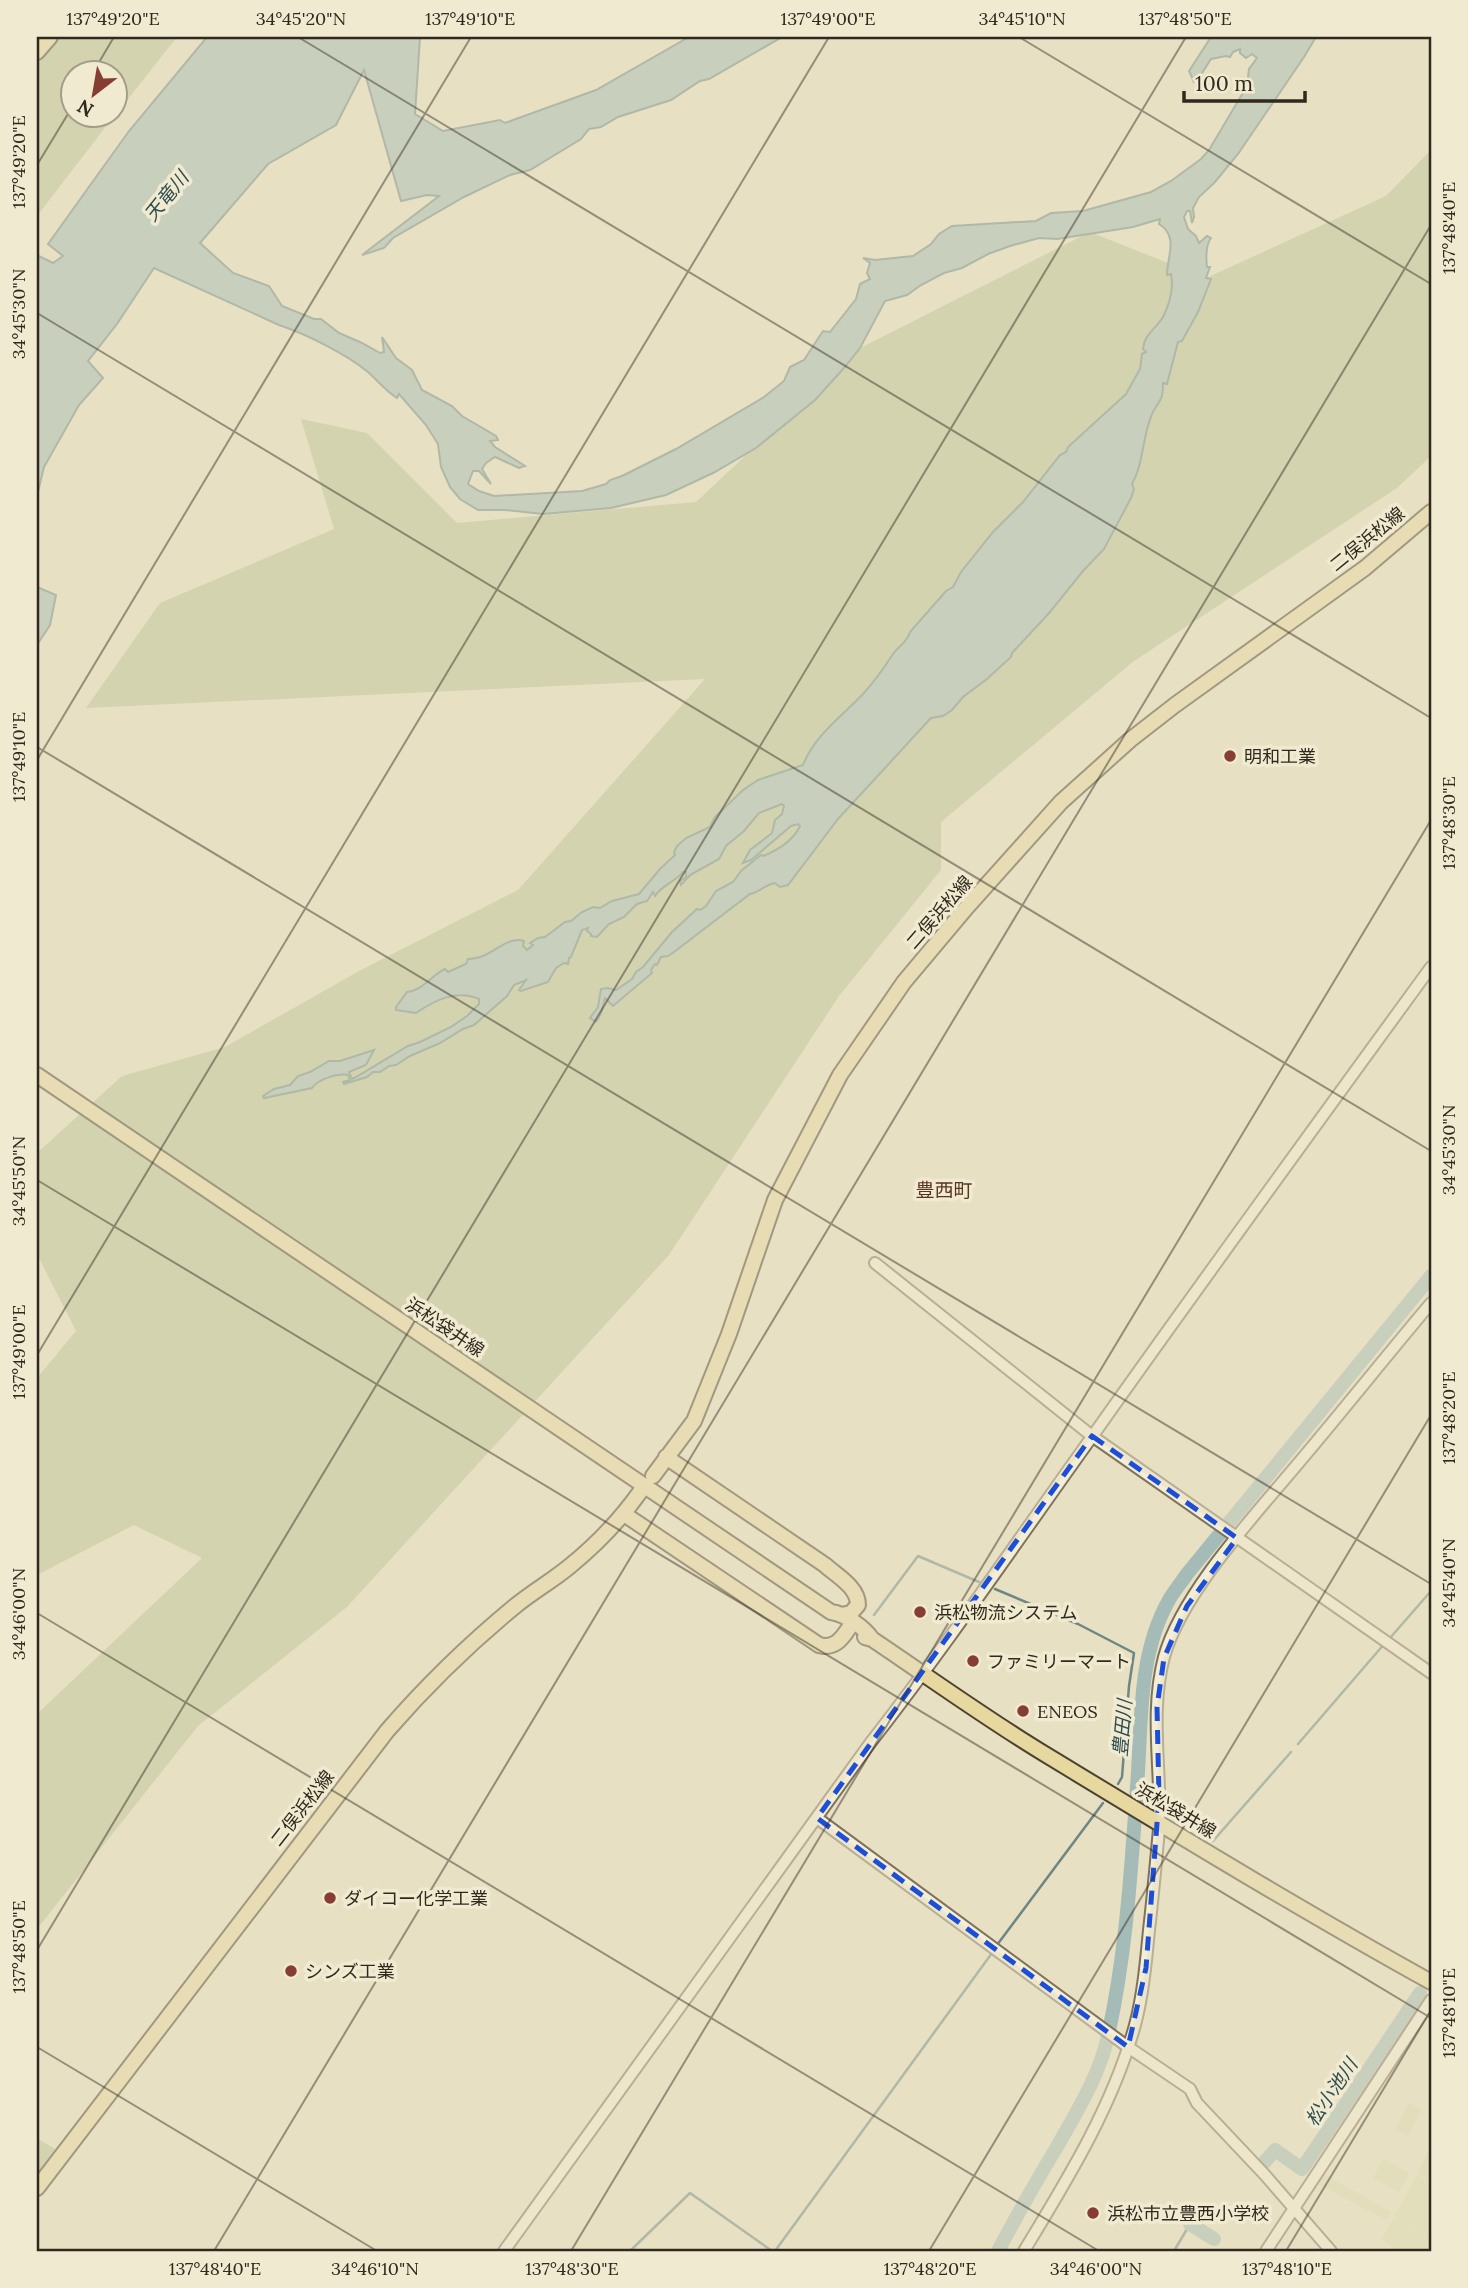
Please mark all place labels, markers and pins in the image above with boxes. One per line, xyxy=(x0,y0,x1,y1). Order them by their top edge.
place label: 明和工業 xyxy=(1244,745,1316,768)
marker: 明和工業 xyxy=(1222,748,1238,764)
place label: 浜松物流システム xyxy=(934,1601,1077,1624)
marker: 浜松物流システム xyxy=(912,1604,928,1620)
place label: ファミリーマート xyxy=(987,1650,1131,1673)
marker: ファミリーマート xyxy=(965,1653,981,1669)
place label: ENEOS xyxy=(1037,1700,1098,1723)
marker: ENEOS xyxy=(1015,1703,1031,1719)
place label: ダイコー化学工業 xyxy=(344,1887,488,1910)
marker: ダイコー化学工業 xyxy=(322,1890,338,1906)
place label: シンズ工業 xyxy=(305,1960,395,1983)
marker: シンズ工業 xyxy=(283,1963,299,1979)
place label: 浜松市立豊西小学校 xyxy=(1107,2202,1269,2225)
marker: 浜松市立豊西小学校 xyxy=(1085,2205,1101,2221)

